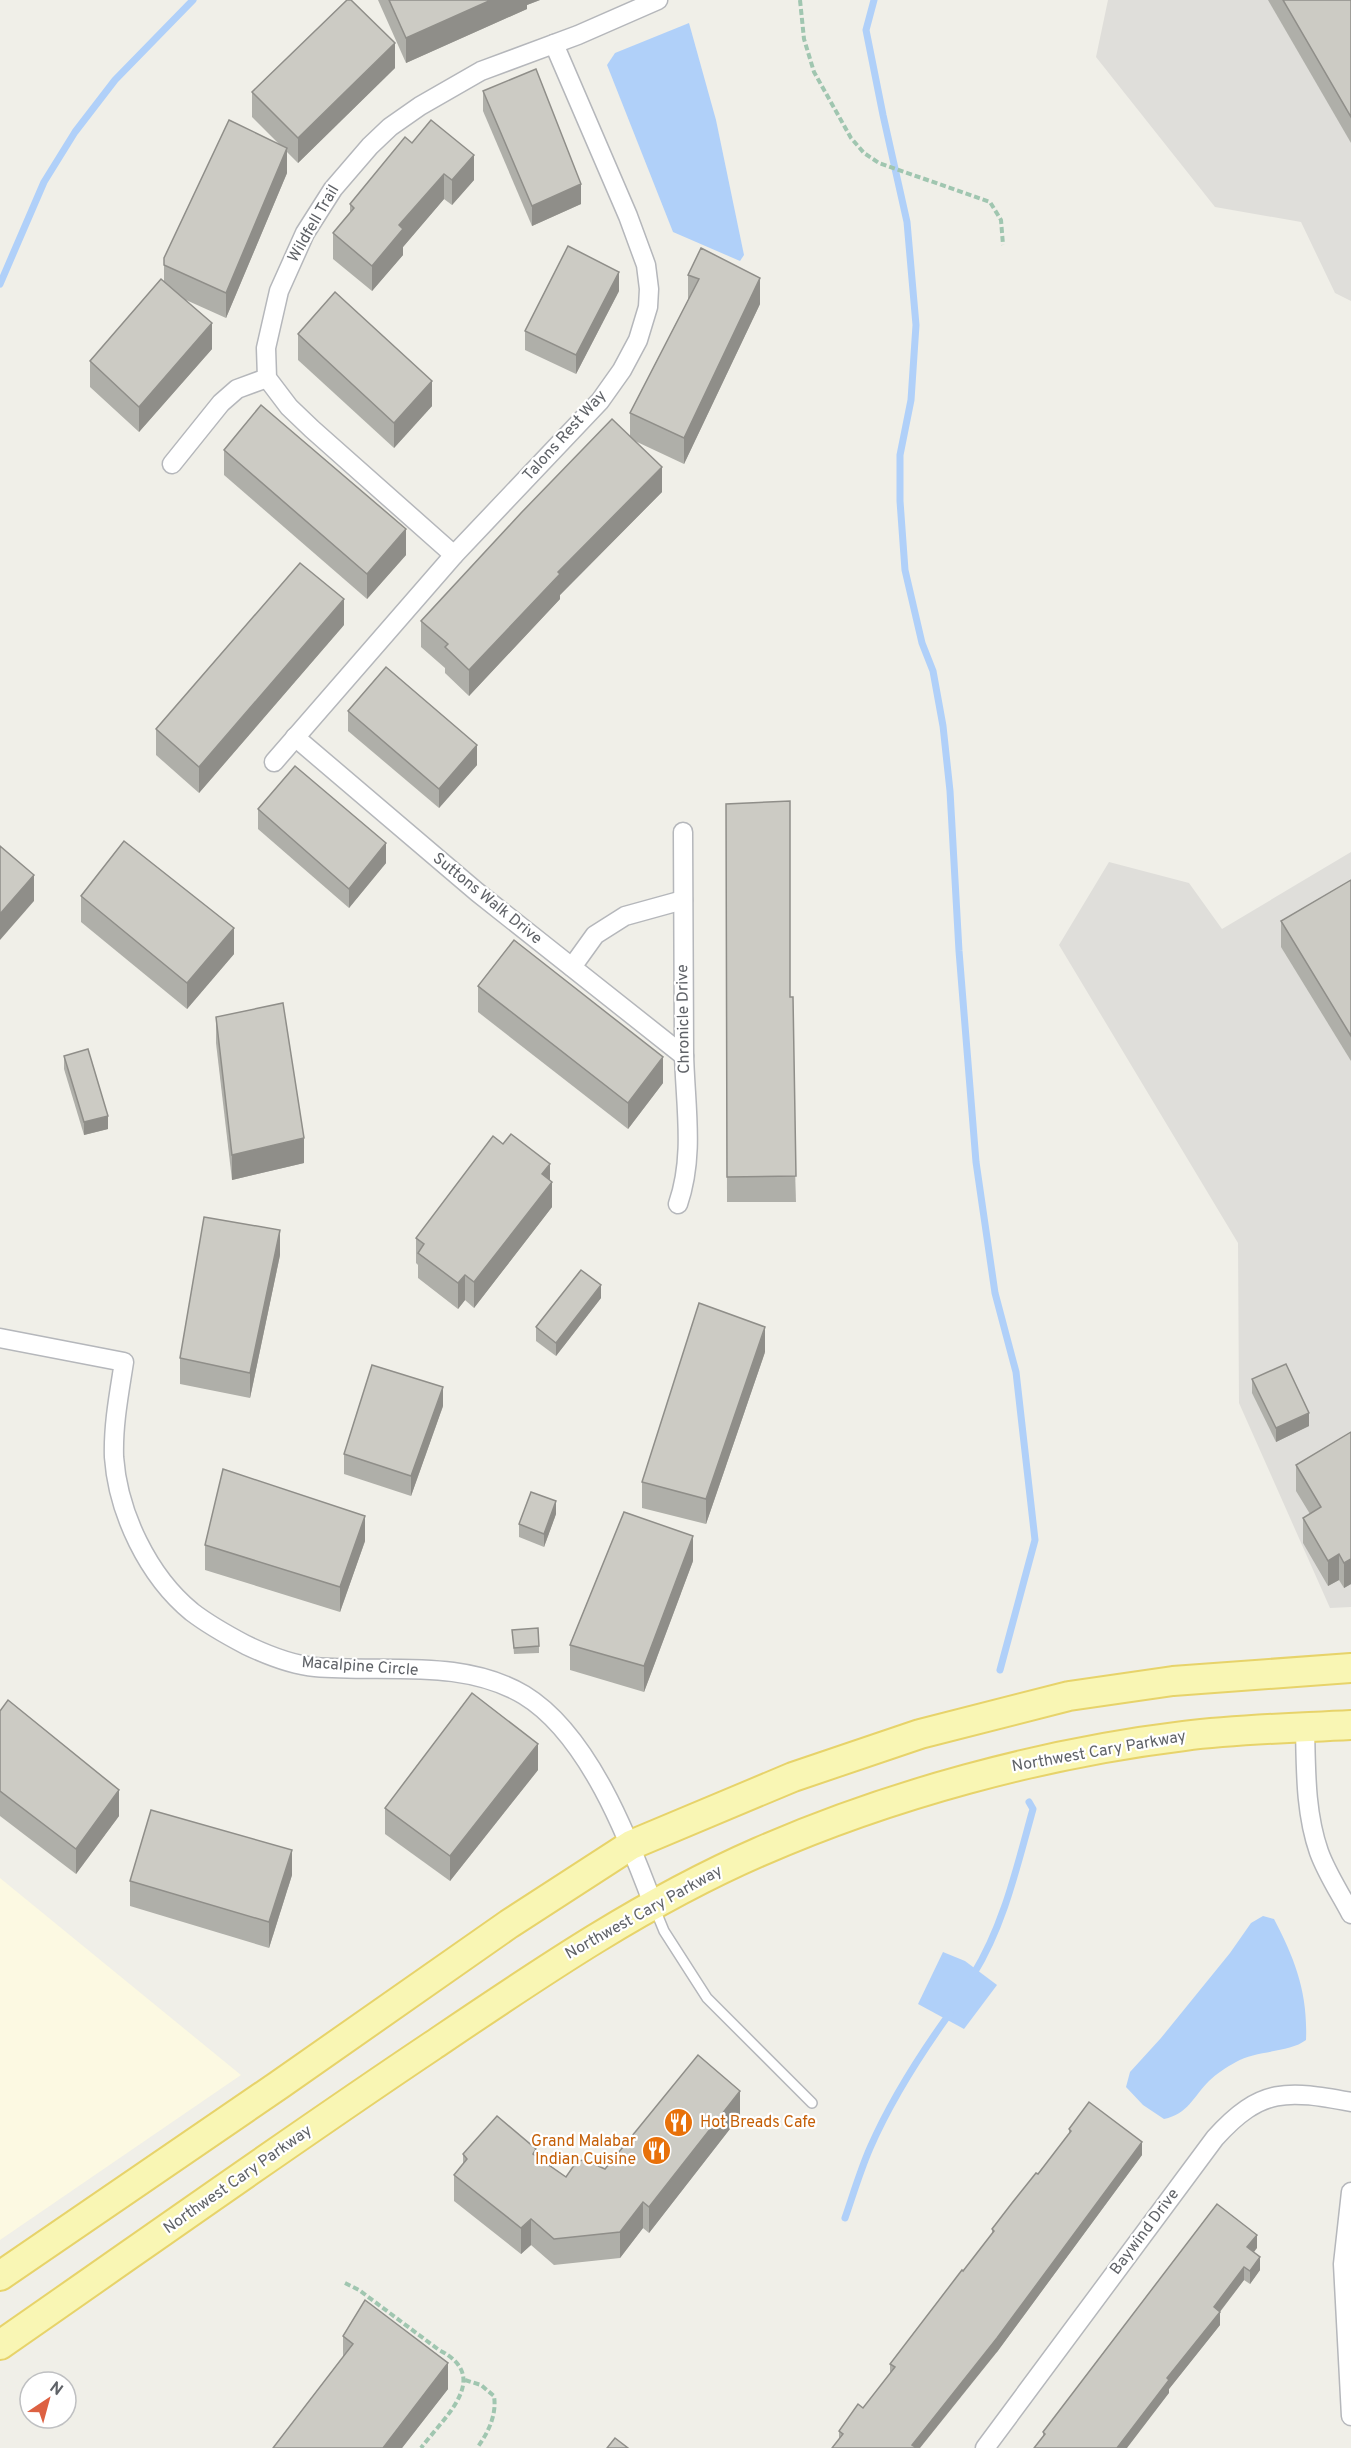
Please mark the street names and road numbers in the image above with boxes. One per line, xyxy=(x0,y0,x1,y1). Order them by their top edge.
street label: Wildfell Trail xyxy=(284,182,344,266)
street label: Talons Rest Way xyxy=(519,386,611,486)
street label: Suttons Walk Drive xyxy=(428,849,546,949)
street label: Chronicle Drive xyxy=(673,964,695,1074)
street label: Macalpine Circle xyxy=(301,1653,419,1681)
street label: Northwest Cary Parkway xyxy=(1010,1727,1188,1777)
street label: Northwest Cary Parkway xyxy=(562,1861,726,1965)
street label: Northwest Cary Parkway xyxy=(160,2121,316,2239)
street label: Baywind Drive xyxy=(1106,2185,1184,2279)

